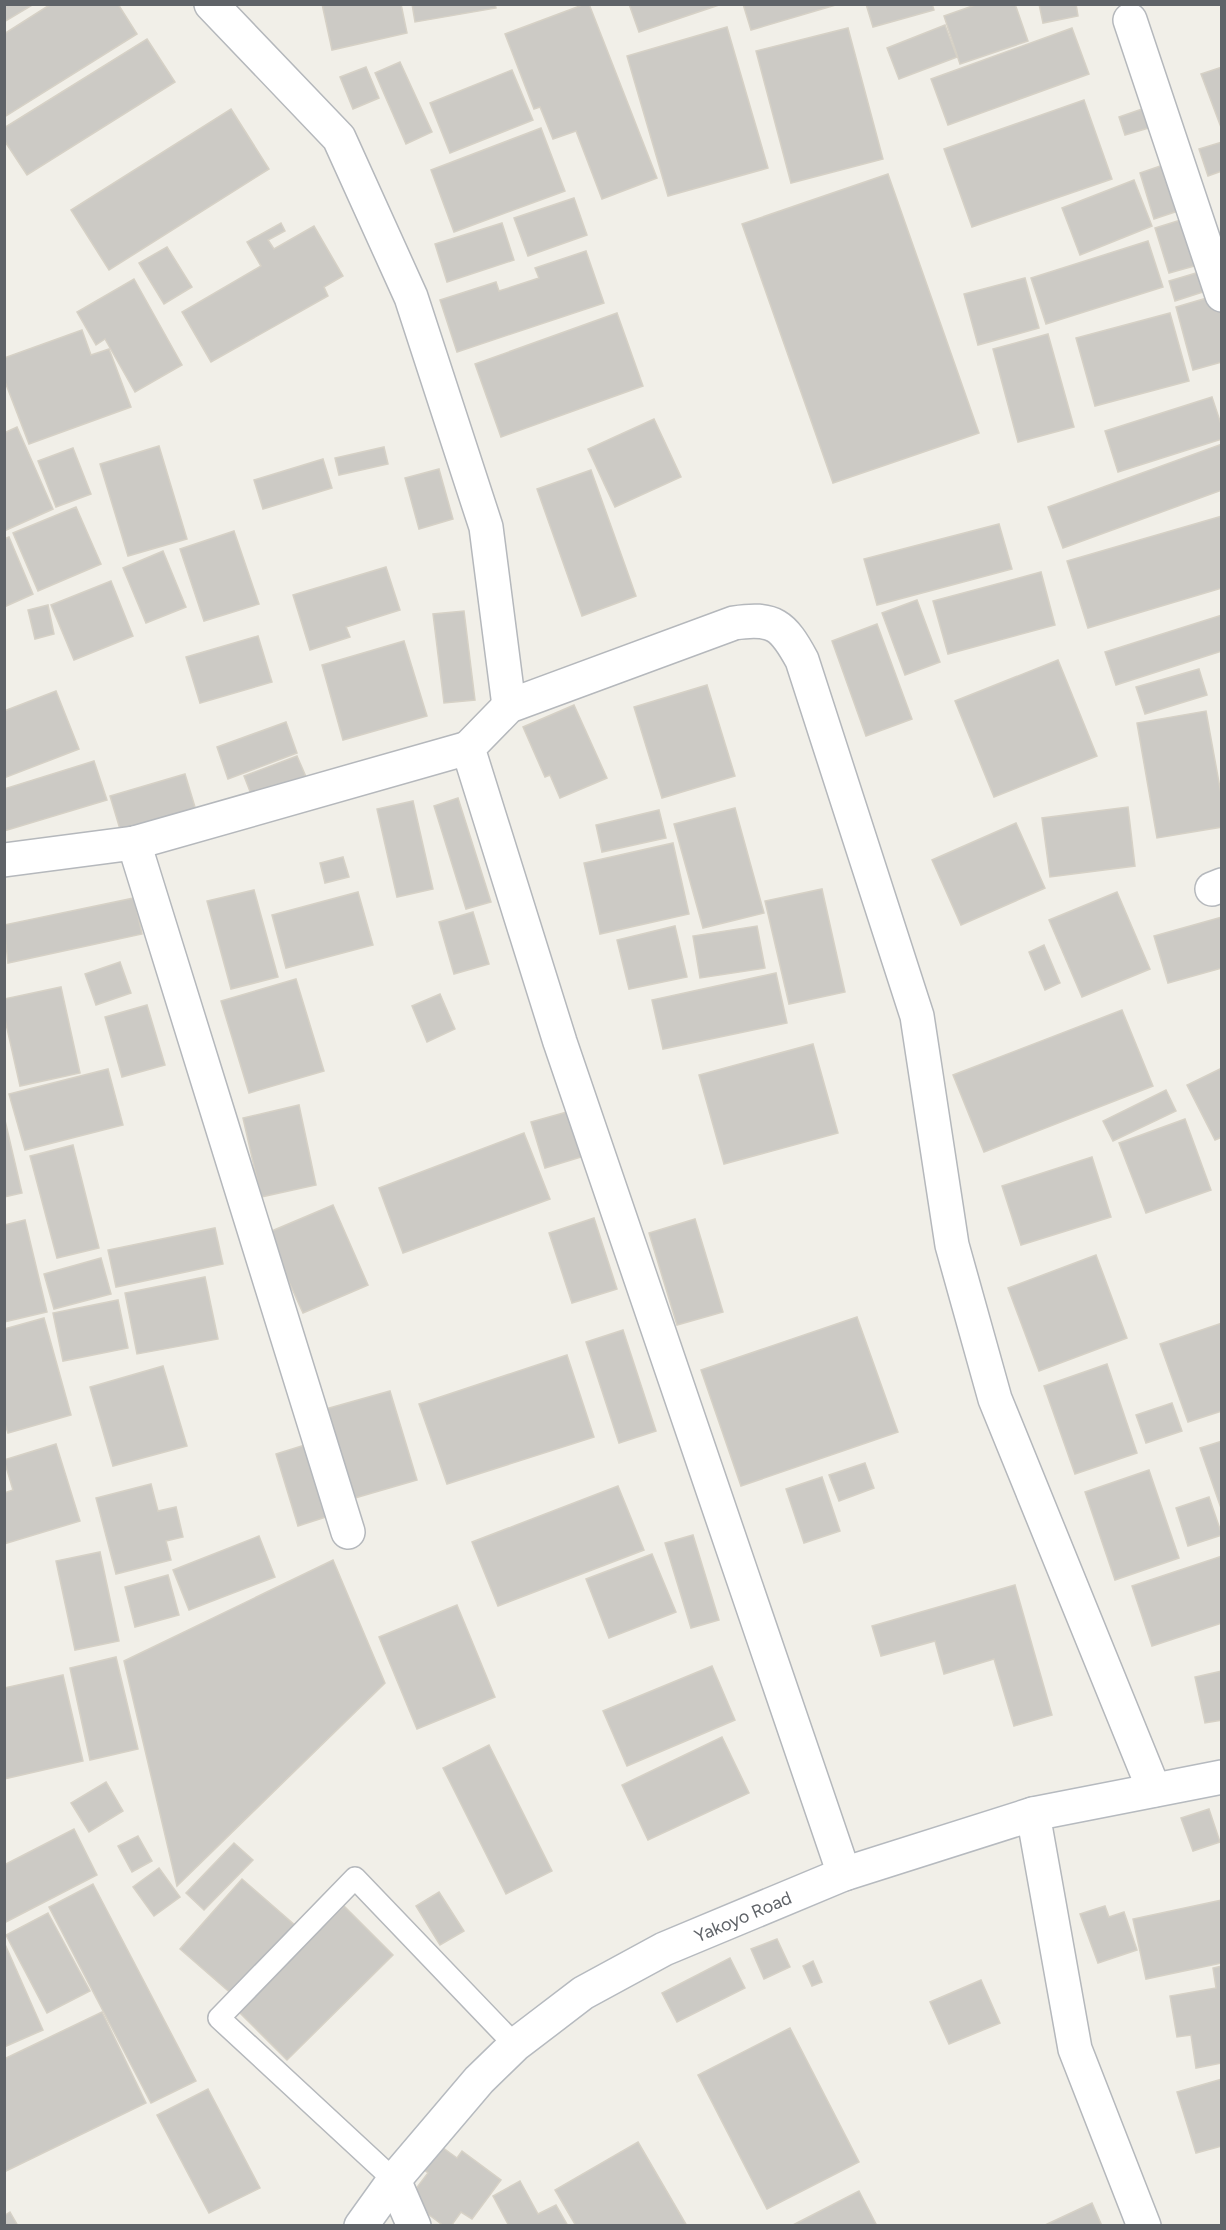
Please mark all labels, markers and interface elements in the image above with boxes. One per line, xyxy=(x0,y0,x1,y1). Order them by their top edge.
street label: Yakoyo Road xyxy=(691,1887,795,1947)

